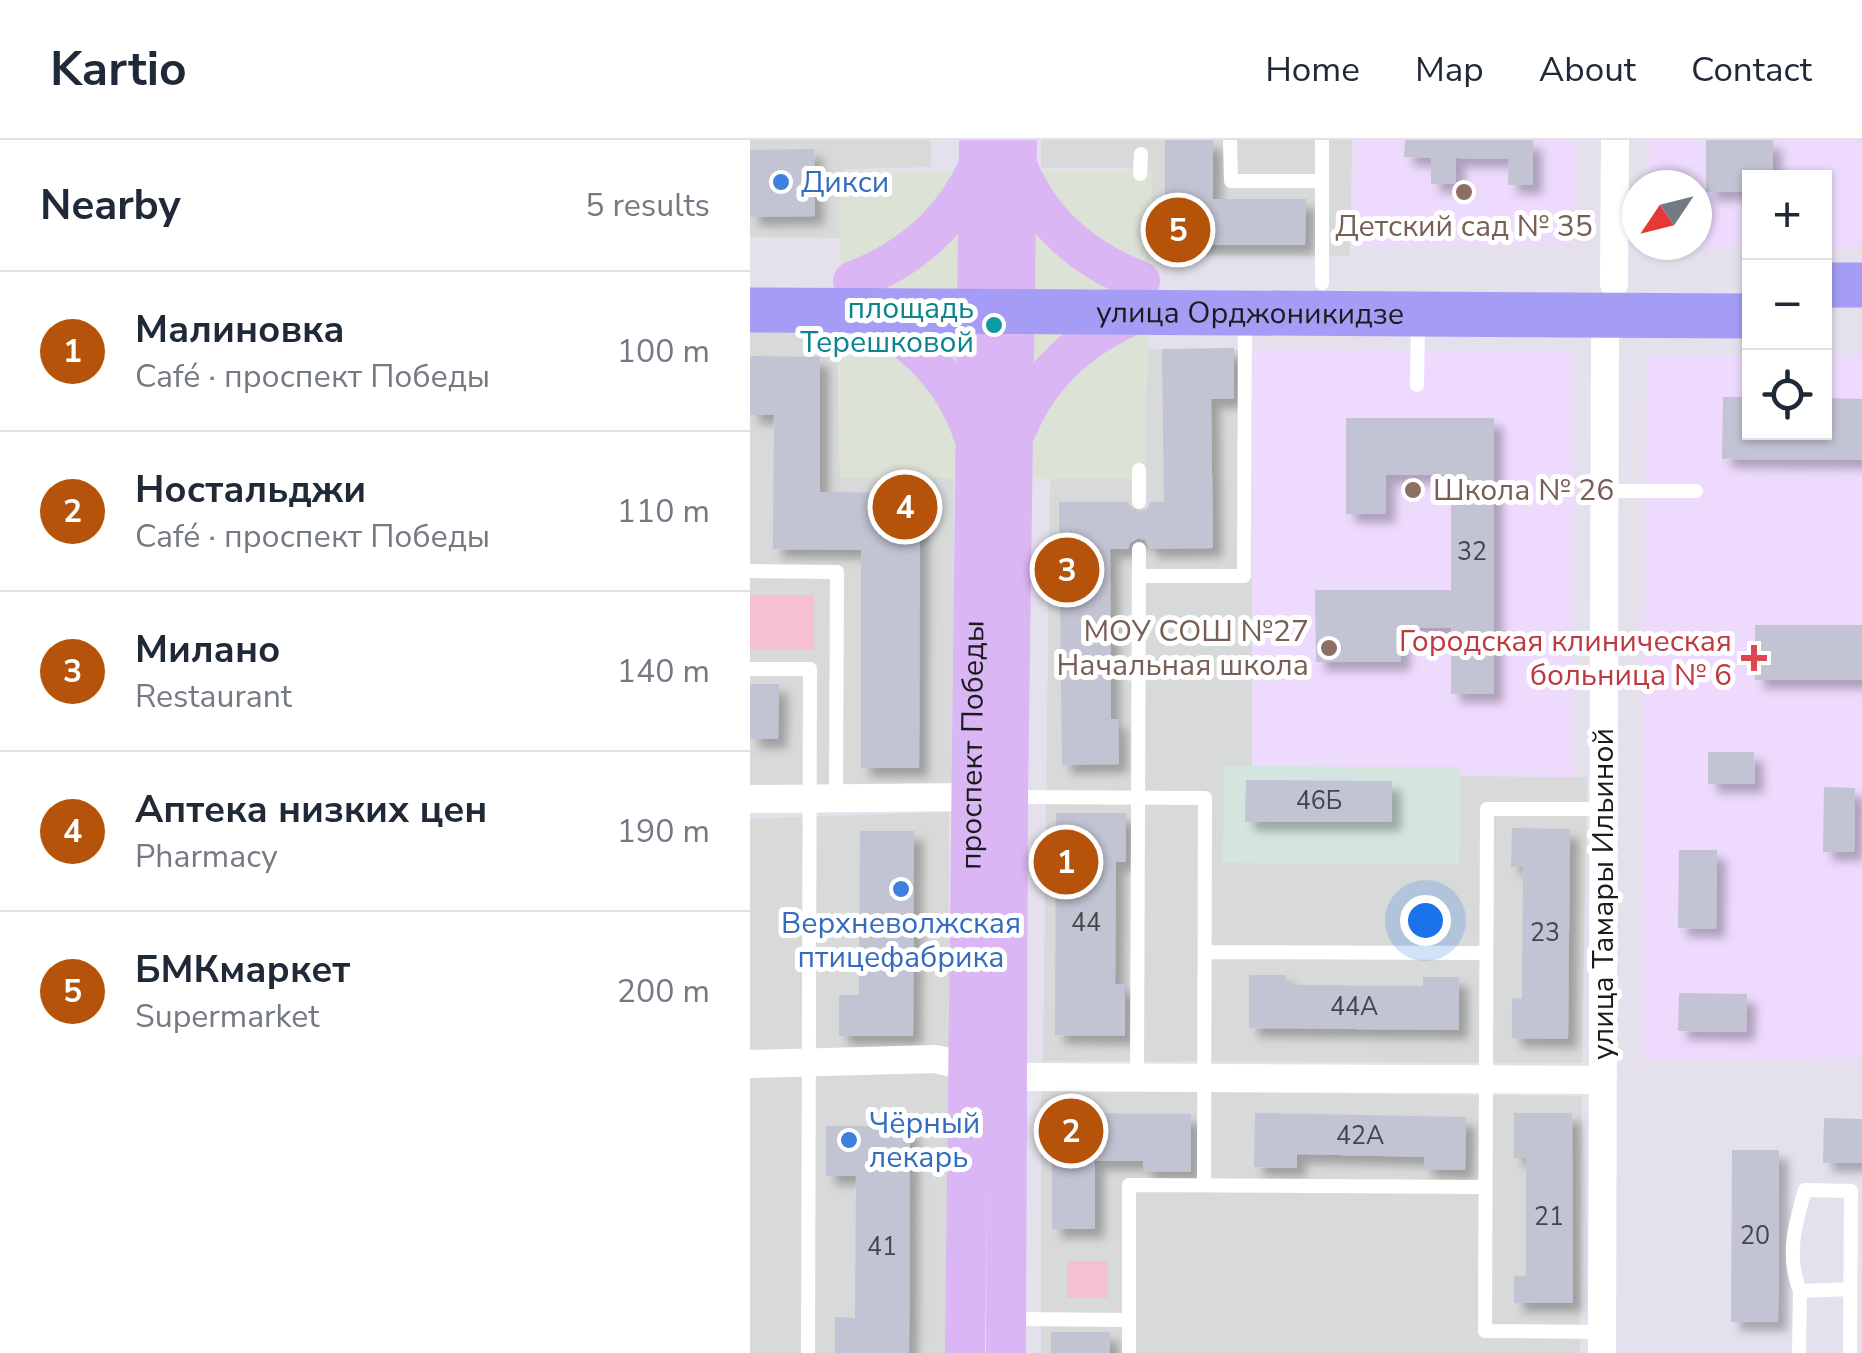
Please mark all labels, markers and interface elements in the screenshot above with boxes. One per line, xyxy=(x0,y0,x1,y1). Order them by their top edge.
text: Kartio xyxy=(50,36,187,102)
text: Home xyxy=(1265,46,1360,93)
text: Map xyxy=(1415,46,1484,93)
text: About xyxy=(1539,46,1636,93)
text: Contact xyxy=(1691,46,1812,93)
place label: Дикси xyxy=(801,162,889,203)
north arrow xyxy=(1622,170,1712,260)
map controls xyxy=(1742,170,1832,440)
button: + xyxy=(1742,170,1832,260)
marker: Дикси xyxy=(770,171,792,193)
text: Nearby xyxy=(40,177,181,234)
marker: Детский сад № 35 xyxy=(1453,181,1475,203)
text: 5 results xyxy=(585,184,710,227)
pin: 5 xyxy=(1146,192,1210,268)
place label: Детский сад № 35 xyxy=(1335,206,1593,247)
button: − xyxy=(1742,260,1832,350)
place label: площадь Терешковой xyxy=(800,288,974,363)
street label: улица Орджоникидзе xyxy=(1096,292,1404,334)
text: Малиновка xyxy=(135,304,345,355)
marker: площадь Терешковой xyxy=(983,314,1005,336)
text: 1 xyxy=(63,330,82,373)
text: 100 m xyxy=(617,330,710,373)
button: locate xyxy=(1742,350,1832,440)
text: Café · проспект Победы xyxy=(135,355,490,398)
text: Ностальджи xyxy=(135,464,366,515)
pin: 4 xyxy=(872,470,938,544)
place label: Школа № 26 xyxy=(1433,470,1614,511)
marker: Школа № 26 xyxy=(1402,479,1424,501)
text: 2 xyxy=(63,490,82,533)
text: 110 m xyxy=(617,490,710,533)
text: Café · проспект Победы xyxy=(135,515,490,558)
pin: 3 xyxy=(1034,532,1100,608)
house number: 32 xyxy=(1457,535,1487,569)
place label: МОУ СОШ №27 Начальная школа xyxy=(1056,611,1309,686)
street label: проспект Победы xyxy=(950,620,994,870)
place label: Городская клиническая больница № 6 xyxy=(1399,621,1732,696)
text: Милано xyxy=(135,624,280,675)
marker: МОУ СОШ №27 Начальная школа xyxy=(1318,637,1340,659)
marker: Городская клиническая больница № 6 xyxy=(1741,645,1767,671)
text: 3 xyxy=(63,650,82,693)
text: 140 m xyxy=(617,650,710,693)
text: Restaurant xyxy=(135,675,292,718)
street label: улица Тамары Ильиной xyxy=(1583,728,1624,1060)
text: Аптека низких цен xyxy=(135,784,487,835)
house number: 46Б xyxy=(1296,784,1342,818)
text: 4 xyxy=(63,810,82,853)
text: 190 m xyxy=(617,810,710,853)
pin: 1 xyxy=(1034,824,1098,900)
text: Pharmacy xyxy=(135,835,278,878)
marker: Верхневолжская птицефабрика xyxy=(890,878,912,900)
your location xyxy=(1400,895,1451,946)
place label: Верхневолжская птицефабрика xyxy=(781,903,1021,978)
house number: 44 xyxy=(1071,906,1101,940)
house number: 23 xyxy=(1530,916,1560,950)
text: БМКмаркет xyxy=(135,944,350,995)
text: 5 xyxy=(63,970,82,1013)
text: 200 m xyxy=(617,970,710,1013)
house number: 44А xyxy=(1330,990,1378,1024)
text: Supermarket xyxy=(135,995,319,1038)
pin: 2 xyxy=(1038,1094,1104,1168)
place label: Чёрный лекарь xyxy=(869,1103,980,1178)
house number: 42А xyxy=(1336,1119,1384,1153)
marker: Чёрный лекарь xyxy=(838,1129,860,1151)
house number: 21 xyxy=(1534,1200,1564,1234)
house number: 20 xyxy=(1740,1219,1770,1253)
house number: 41 xyxy=(867,1230,897,1264)

